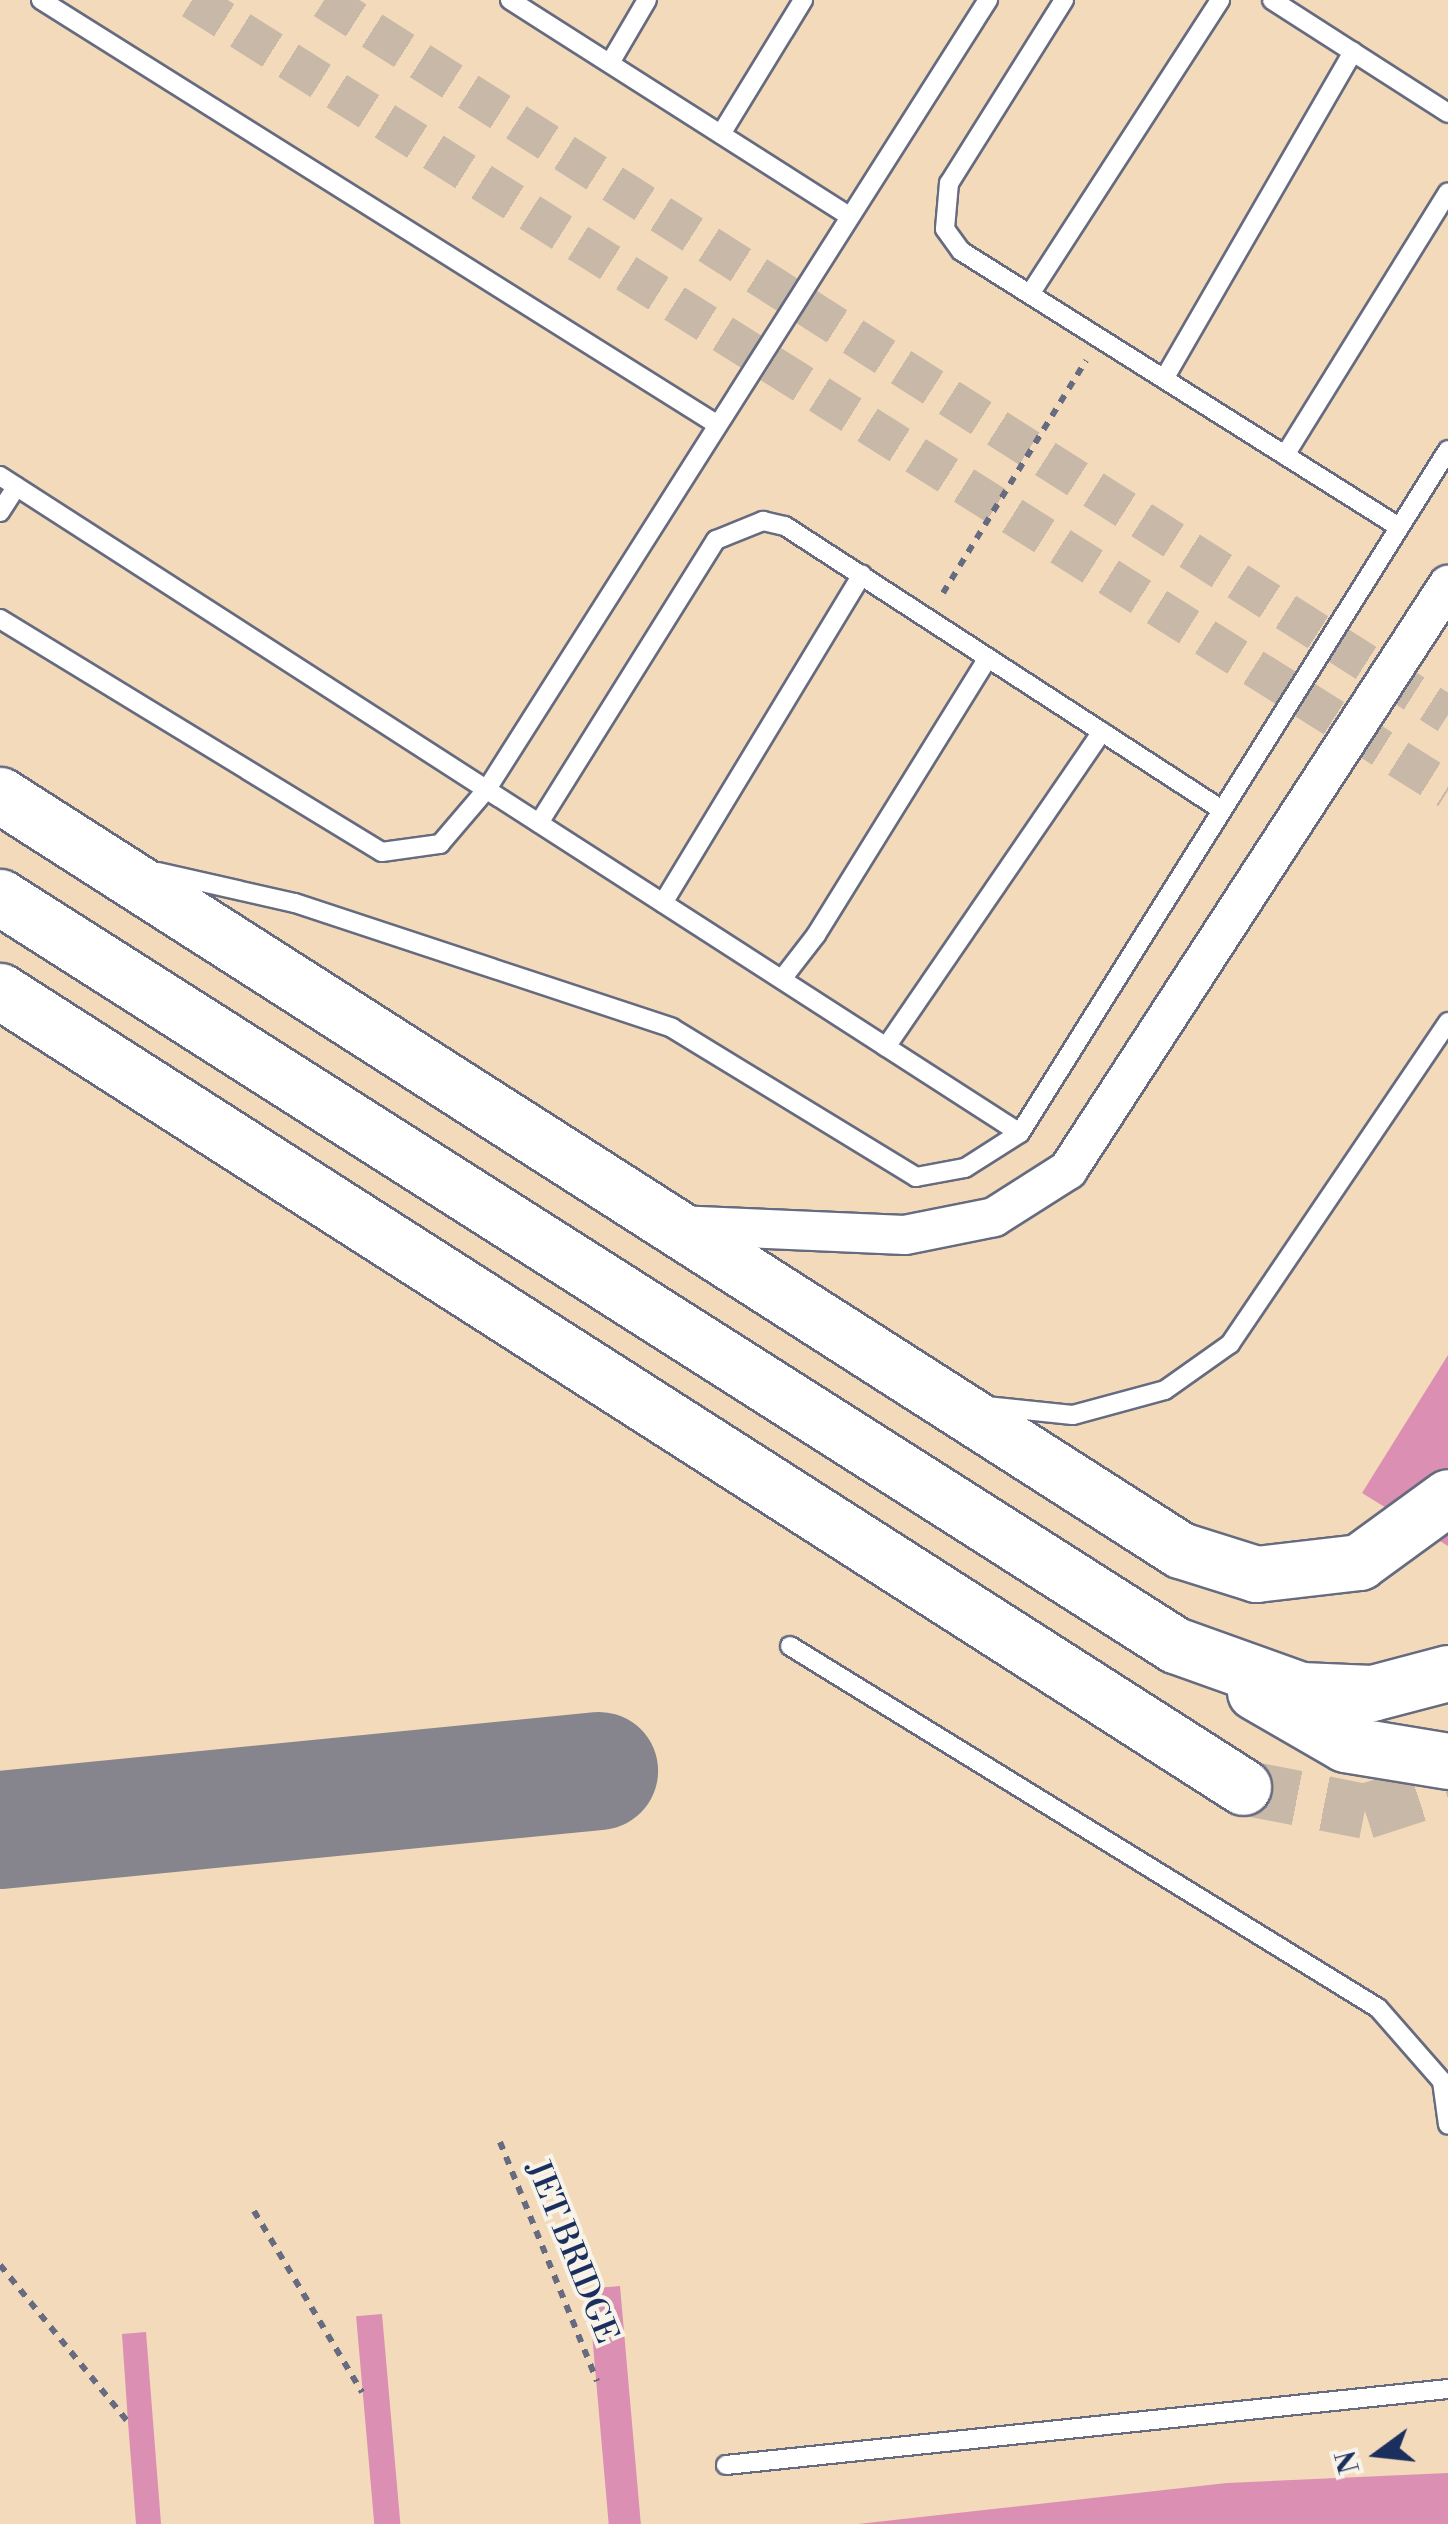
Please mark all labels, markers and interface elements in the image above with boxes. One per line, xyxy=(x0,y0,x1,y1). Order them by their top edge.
street label: JET BRIDGE xyxy=(518,2155,626,2349)
north arrow xyxy=(1328,2404,1428,2504)
text: N xyxy=(1329,2447,1368,2477)

